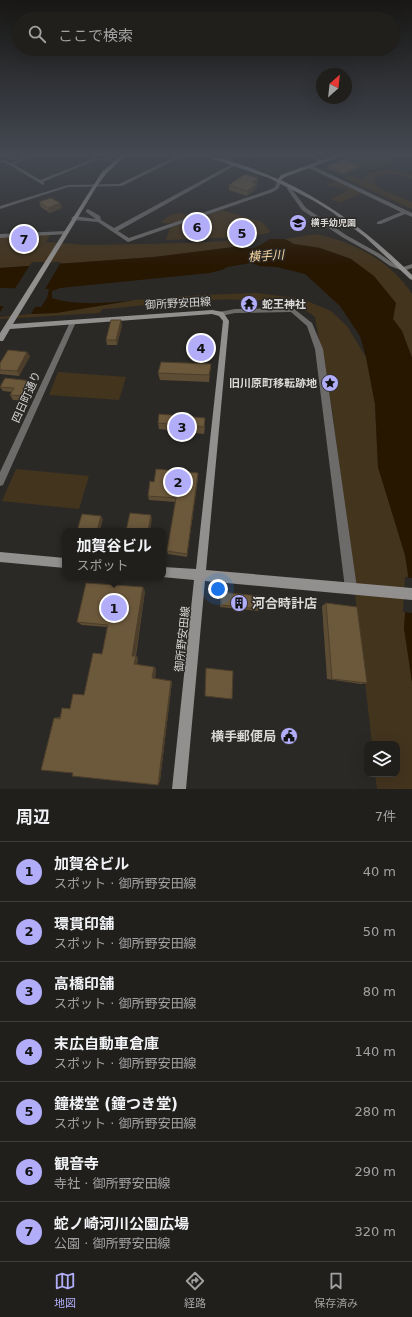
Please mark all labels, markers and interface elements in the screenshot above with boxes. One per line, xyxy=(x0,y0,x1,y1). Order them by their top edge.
search box xyxy=(12,12,400,56)
icon: search xyxy=(26,23,48,45)
text: ここで検索 xyxy=(58,27,133,45)
north arrow xyxy=(316,68,352,104)
pin: 6 xyxy=(184,212,210,242)
school or university icon: 横手幼児園 xyxy=(288,213,308,233)
place label: 横手幼児園 xyxy=(310,217,356,228)
pin: 5 xyxy=(229,218,255,248)
pin: 7 xyxy=(11,224,37,254)
water label: 横手川 xyxy=(248,248,286,264)
temple icon: 蛇王神社 xyxy=(239,294,259,314)
street label: 御所野安田線 xyxy=(144,295,211,312)
place label: 蛇王神社 xyxy=(262,298,306,311)
pin: 4 xyxy=(188,333,214,363)
street label: 四日町通り xyxy=(9,369,44,425)
place icon: 旧川原町移転跡地 xyxy=(320,373,340,393)
place label: 旧川原町移転跡地 xyxy=(229,377,317,390)
pin: 3 xyxy=(169,412,195,442)
pin: 2 xyxy=(165,467,191,497)
popup xyxy=(62,528,166,580)
text: 加賀谷ビル xyxy=(76,537,152,555)
text: スポット xyxy=(76,558,129,573)
your location xyxy=(208,579,228,599)
pin: 1 xyxy=(101,593,127,623)
building icon: 河合時計店 xyxy=(229,593,249,613)
place label: 河合時計店 xyxy=(252,596,317,611)
street label: 御所野安田線 xyxy=(172,606,192,674)
public building icon: 横手郵便局 xyxy=(279,726,299,746)
place label: 横手郵便局 xyxy=(211,729,276,744)
map controls xyxy=(364,741,400,777)
button: layers xyxy=(364,741,400,777)
text: 周辺 xyxy=(16,807,50,827)
text: 7件 xyxy=(375,809,396,824)
text: 加賀谷ビル xyxy=(54,855,129,873)
text: 1 xyxy=(24,864,34,879)
text: 40 m xyxy=(363,864,396,879)
text: スポット · 御所野安田線 xyxy=(54,876,196,891)
text: 環貫印舗 xyxy=(54,915,114,933)
text: 2 xyxy=(24,924,34,939)
text: 50 m xyxy=(363,924,396,939)
text: スポット · 御所野安田線 xyxy=(54,936,196,951)
text: 高橋印舗 xyxy=(54,975,114,993)
text: 3 xyxy=(24,984,34,999)
text: 80 m xyxy=(363,984,396,999)
text: スポット · 御所野安田線 xyxy=(54,996,196,1011)
text: 末広自動車倉庫 xyxy=(54,1035,159,1053)
text: 4 xyxy=(24,1044,34,1059)
text: 140 m xyxy=(354,1044,396,1059)
text: スポット · 御所野安田線 xyxy=(54,1056,196,1071)
text: 鐘楼堂 (鐘つき堂) xyxy=(54,1095,178,1113)
text: 5 xyxy=(24,1104,34,1119)
text: 280 m xyxy=(354,1104,396,1119)
text: スポット · 御所野安田線 xyxy=(54,1116,196,1131)
text: 観音寺 xyxy=(54,1155,99,1173)
text: 6 xyxy=(24,1164,34,1179)
text: 290 m xyxy=(354,1164,396,1179)
text: 寺社 · 御所野安田線 xyxy=(54,1176,170,1191)
text: 蛇ノ崎河川公園広場 xyxy=(54,1215,189,1233)
text: 7 xyxy=(24,1224,34,1239)
text: 320 m xyxy=(354,1224,396,1239)
text: 公園 · 御所野安田線 xyxy=(54,1236,170,1251)
tab: 地図 xyxy=(54,1270,76,1310)
tab: 経路 xyxy=(184,1270,206,1310)
tab: 保存済み xyxy=(314,1270,358,1310)

